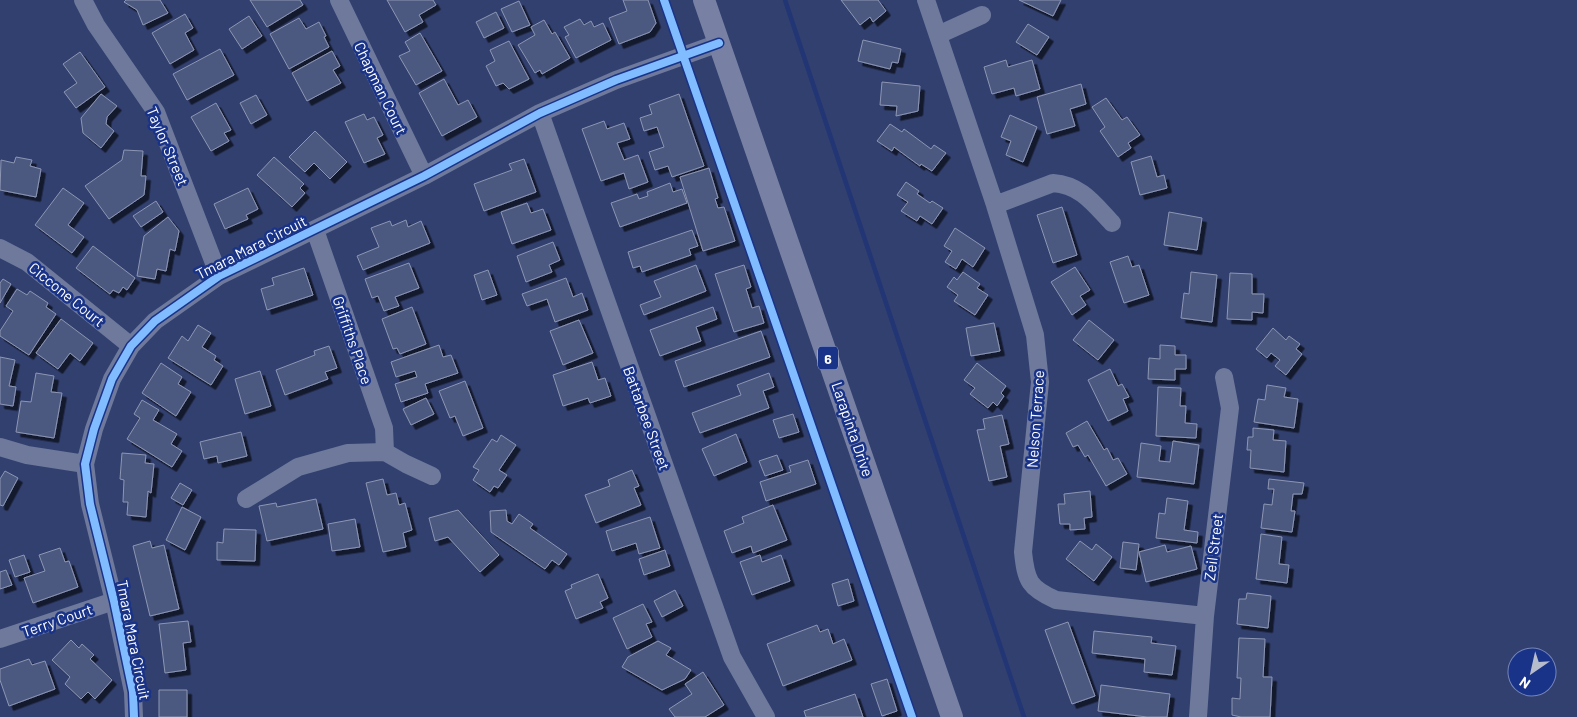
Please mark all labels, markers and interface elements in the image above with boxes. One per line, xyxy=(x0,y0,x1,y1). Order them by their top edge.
street label: Chapman Court xyxy=(351,39,411,137)
street label: Taylor Street xyxy=(143,104,193,188)
street label: Tmara Mara Circuit xyxy=(193,211,309,283)
street label: Ciccone Court xyxy=(26,258,108,330)
street label: Griffiths Place xyxy=(330,294,376,386)
road number: 6 xyxy=(818,346,838,369)
street label: Battarbee Street xyxy=(620,364,674,472)
street label: Nelson Terrace xyxy=(1023,370,1047,468)
street label: Larapinta Drive xyxy=(828,379,878,479)
street label: Zeil Street xyxy=(1200,512,1226,582)
street label: Tmara Mara Circuit xyxy=(114,578,154,702)
street label: Terry Court xyxy=(19,600,95,640)
north arrow xyxy=(1507,647,1557,697)
text: N xyxy=(1516,674,1533,693)

